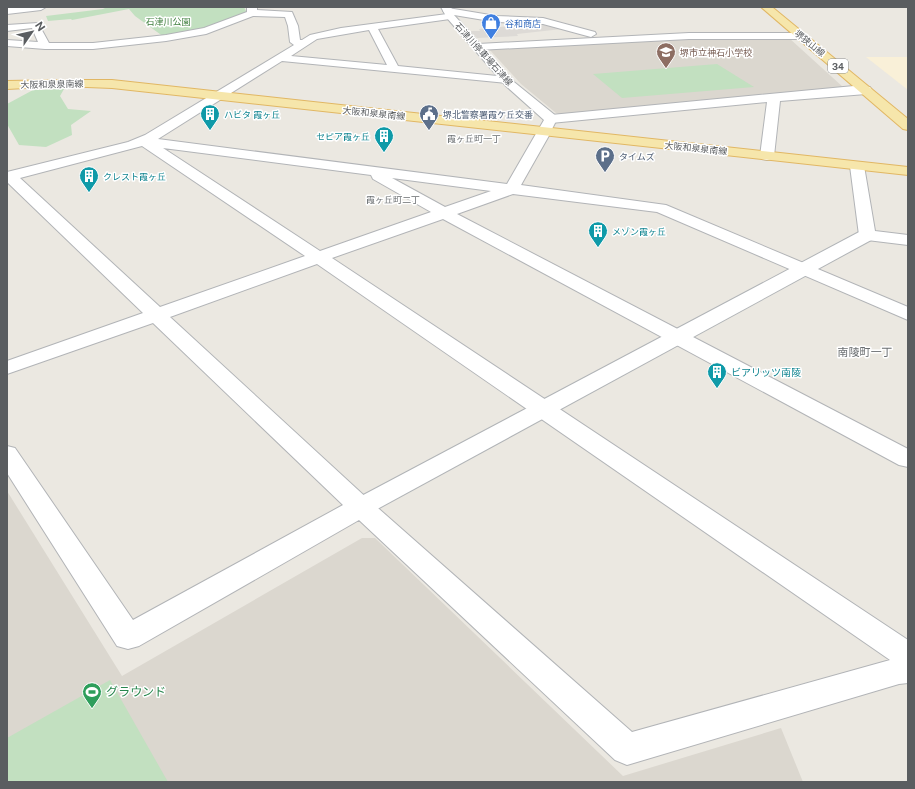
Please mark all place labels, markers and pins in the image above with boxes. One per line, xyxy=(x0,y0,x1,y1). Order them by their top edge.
shop icon: 谷和商店 xyxy=(480,12,502,40)
place label: 谷和商店 xyxy=(505,18,541,29)
school or university icon: 堺市立神石小学校 xyxy=(655,41,677,69)
place label: 堺市立神石小学校 xyxy=(680,47,752,58)
building icon: ハビタ 霞ヶ丘 xyxy=(199,103,221,131)
public building icon: 堺北警察署霞ケ丘交番 xyxy=(418,103,440,131)
place label: ハビタ 霞ヶ丘 xyxy=(224,109,280,120)
place label: 堺北警察署霞ケ丘交番 xyxy=(443,109,533,120)
building icon: セピア霞ヶ丘 xyxy=(373,125,395,153)
place label: セピア霞ヶ丘 xyxy=(316,131,370,142)
parking icon: タイムズ xyxy=(594,145,616,173)
place label: タイムズ xyxy=(619,151,655,162)
building icon: クレスト霞ヶ丘 xyxy=(78,165,100,193)
place label: クレスト霞ヶ丘 xyxy=(103,171,166,182)
building icon: メゾン霞ヶ丘 xyxy=(587,220,609,248)
place label: メゾン霞ヶ丘 xyxy=(612,226,666,237)
building icon: ビアリッツ南陵 xyxy=(706,361,728,389)
place label: ビアリッツ南陵 xyxy=(731,366,801,378)
sports icon: グラウンド xyxy=(81,681,103,709)
place label: グラウンド xyxy=(106,685,166,699)

